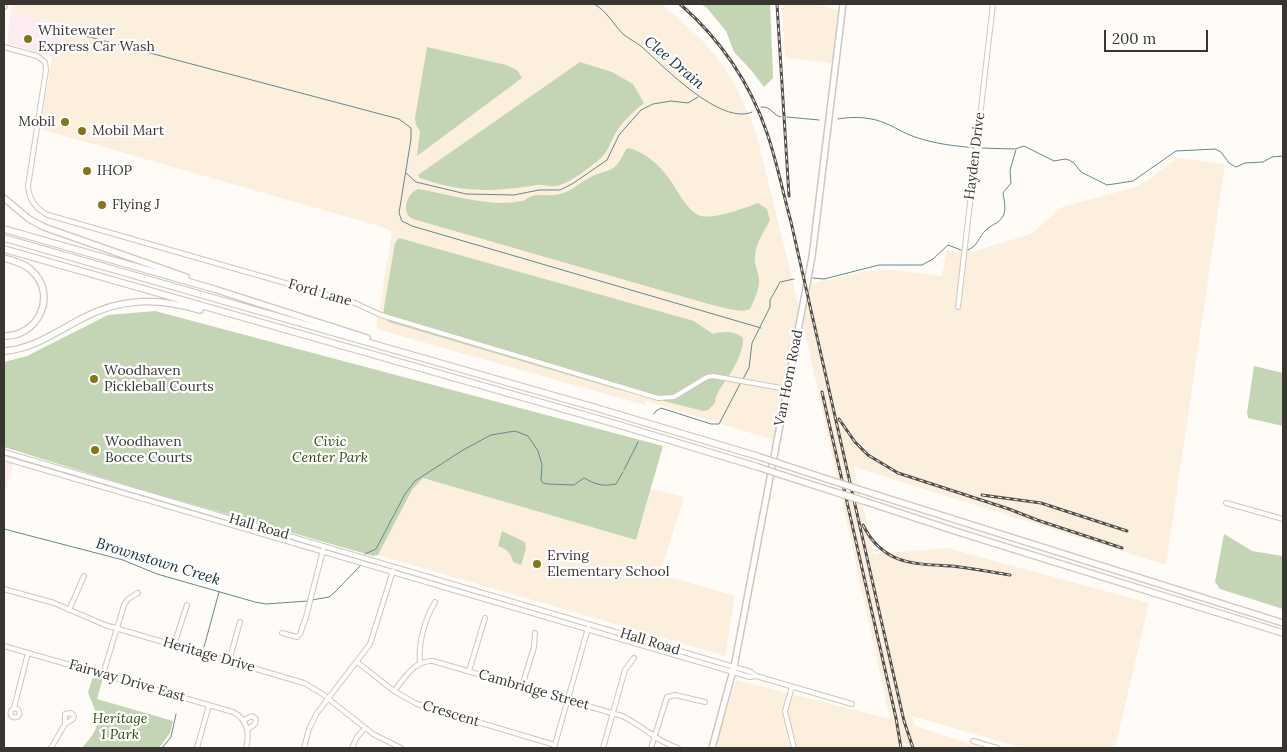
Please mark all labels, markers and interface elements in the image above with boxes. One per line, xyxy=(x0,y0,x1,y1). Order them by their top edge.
scale bar xyxy=(1107,20,1211,52)
place label: Whitewater Express Car Wash xyxy=(38,23,155,56)
text: 200 m xyxy=(1112,29,1156,48)
marker: Whitewater Express Car Wash xyxy=(22,33,34,45)
water label: Clee Drain xyxy=(640,33,708,93)
street label: Hayden Drive xyxy=(961,111,989,201)
place label: Mobil xyxy=(18,114,55,130)
marker: Mobil xyxy=(59,116,71,128)
place label: Mobil Mart xyxy=(92,123,164,139)
marker: Mobil Mart xyxy=(76,125,88,137)
place label: IHOP xyxy=(97,163,132,179)
marker: IHOP xyxy=(81,165,93,177)
place label: Flying J xyxy=(112,197,160,213)
marker: Flying J xyxy=(96,199,108,211)
street label: Ford Lane xyxy=(286,276,354,310)
street label: Van Horn Road xyxy=(771,328,807,428)
place label: Woodhaven Pickleball Courts xyxy=(104,363,214,396)
marker: Woodhaven Pickleball Courts xyxy=(88,373,100,385)
place label: Woodhaven Bocce Courts xyxy=(105,434,192,467)
park label: Civic Center Park xyxy=(292,434,368,467)
marker: Woodhaven Bocce Courts xyxy=(89,444,101,456)
street label: Hall Road xyxy=(227,510,291,544)
water label: Brownstown Creek xyxy=(94,535,222,589)
place label: Erving Elementary School xyxy=(547,548,670,580)
marker: Erving Elementary School xyxy=(531,558,543,570)
street label: Hall Road xyxy=(618,625,682,659)
street label: Heritage Drive xyxy=(161,634,257,676)
street label: Fairway Drive East xyxy=(67,656,187,706)
street label: Cambridge Street xyxy=(477,666,591,714)
street label: Crescent xyxy=(421,697,481,731)
park label: Heritage 1 Park xyxy=(93,711,147,744)

